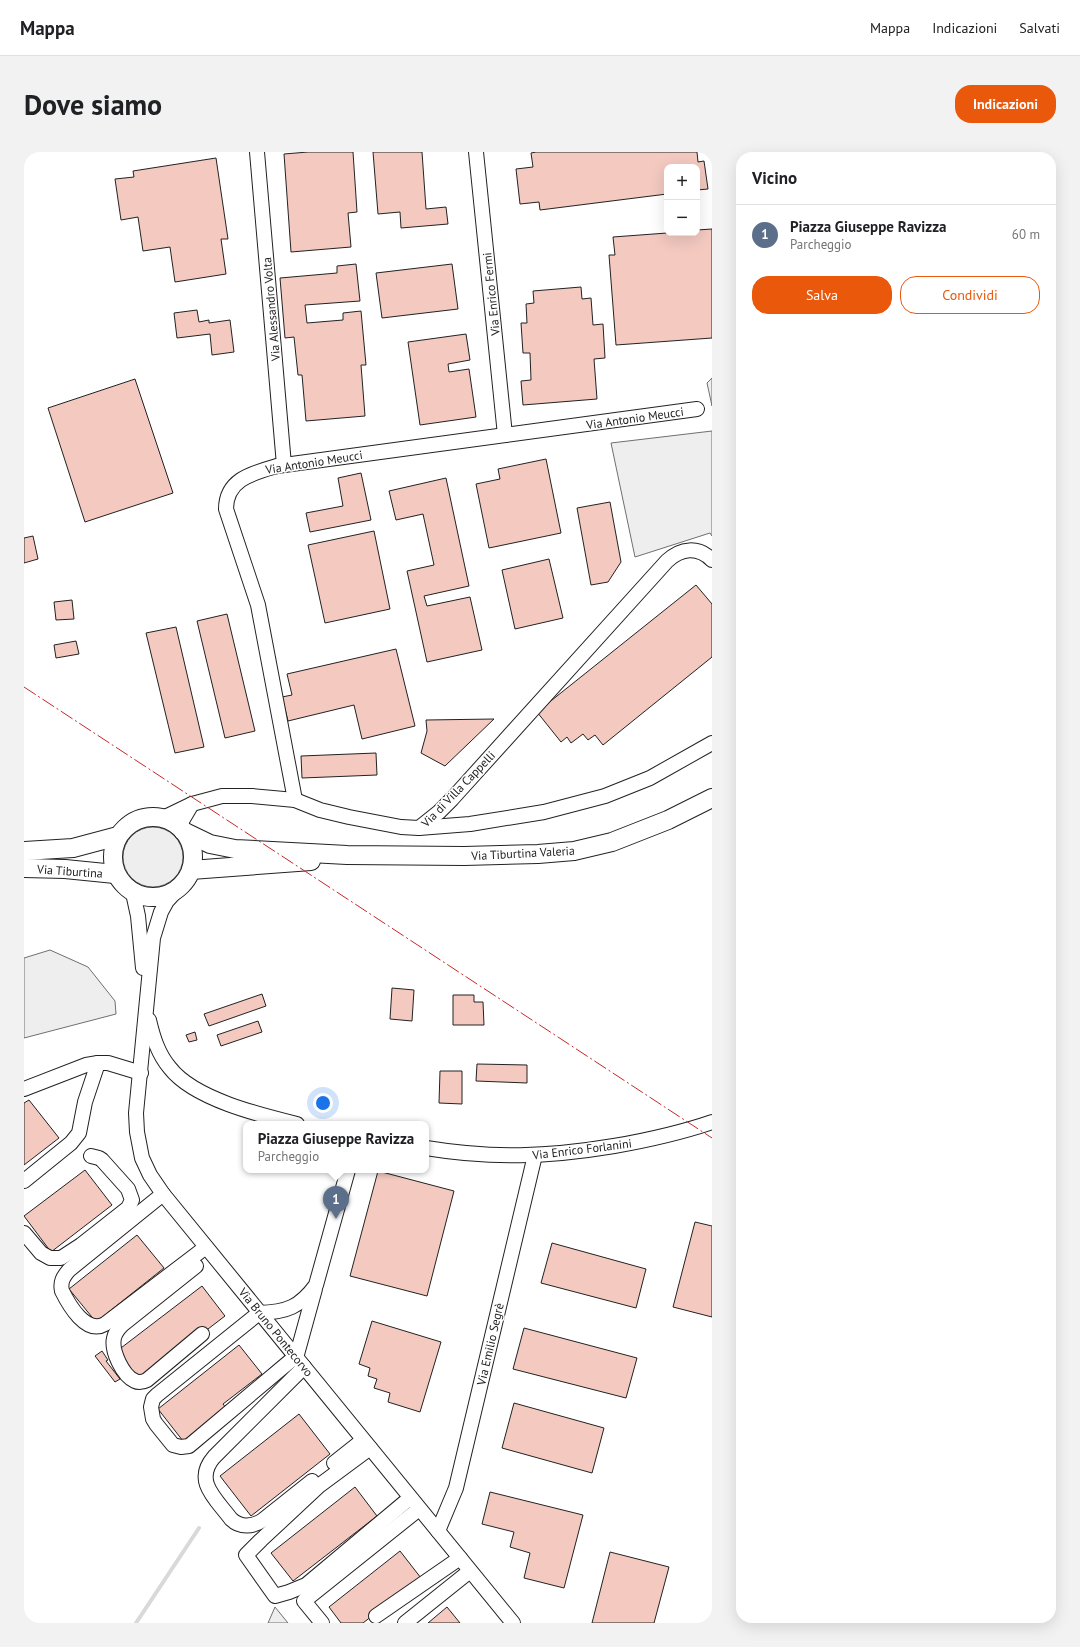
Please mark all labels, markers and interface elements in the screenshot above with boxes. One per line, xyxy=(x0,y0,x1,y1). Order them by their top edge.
text: Mappa xyxy=(20,16,75,40)
text: Mappa xyxy=(870,19,910,37)
text: Indicazioni xyxy=(932,19,997,37)
text: Salvati xyxy=(1019,19,1060,37)
button: Indicazioni xyxy=(955,85,1056,123)
text: Dove siamo xyxy=(24,86,162,123)
map controls xyxy=(664,164,700,236)
button: + xyxy=(664,164,700,200)
text: Vicino xyxy=(752,167,797,189)
button: − xyxy=(664,200,700,236)
text: Piazza Giuseppe Ravizza xyxy=(790,217,946,236)
text: 1 xyxy=(761,226,769,243)
text: 60 m xyxy=(1012,226,1040,243)
text: Parcheggio xyxy=(790,236,852,253)
street label: Via Enrico Fermi xyxy=(479,252,503,337)
street label: Via Alessandro Volta xyxy=(259,257,283,362)
button: Salva xyxy=(752,276,892,314)
button: Condividi xyxy=(900,276,1040,314)
street label: Via Antonio Meucci xyxy=(584,404,685,432)
street label: Via Antonio Meucci xyxy=(263,447,364,477)
street label: Via di Villa Cappelli xyxy=(417,748,498,831)
street label: Via Tiburtina Valeria xyxy=(470,843,575,863)
street label: Via Tiburtina xyxy=(36,861,103,881)
your location xyxy=(313,1093,333,1113)
popup xyxy=(243,1121,429,1173)
text: Piazza Giuseppe Ravizza xyxy=(258,1129,414,1148)
street label: Via Enrico Forlanini xyxy=(530,1135,633,1163)
text: Parcheggio xyxy=(258,1148,319,1165)
pin: 1 xyxy=(323,1186,349,1219)
street label: Via Bruno Pontecorvo xyxy=(235,1284,316,1379)
street label: Via Emilio Segrè xyxy=(473,1301,507,1388)

